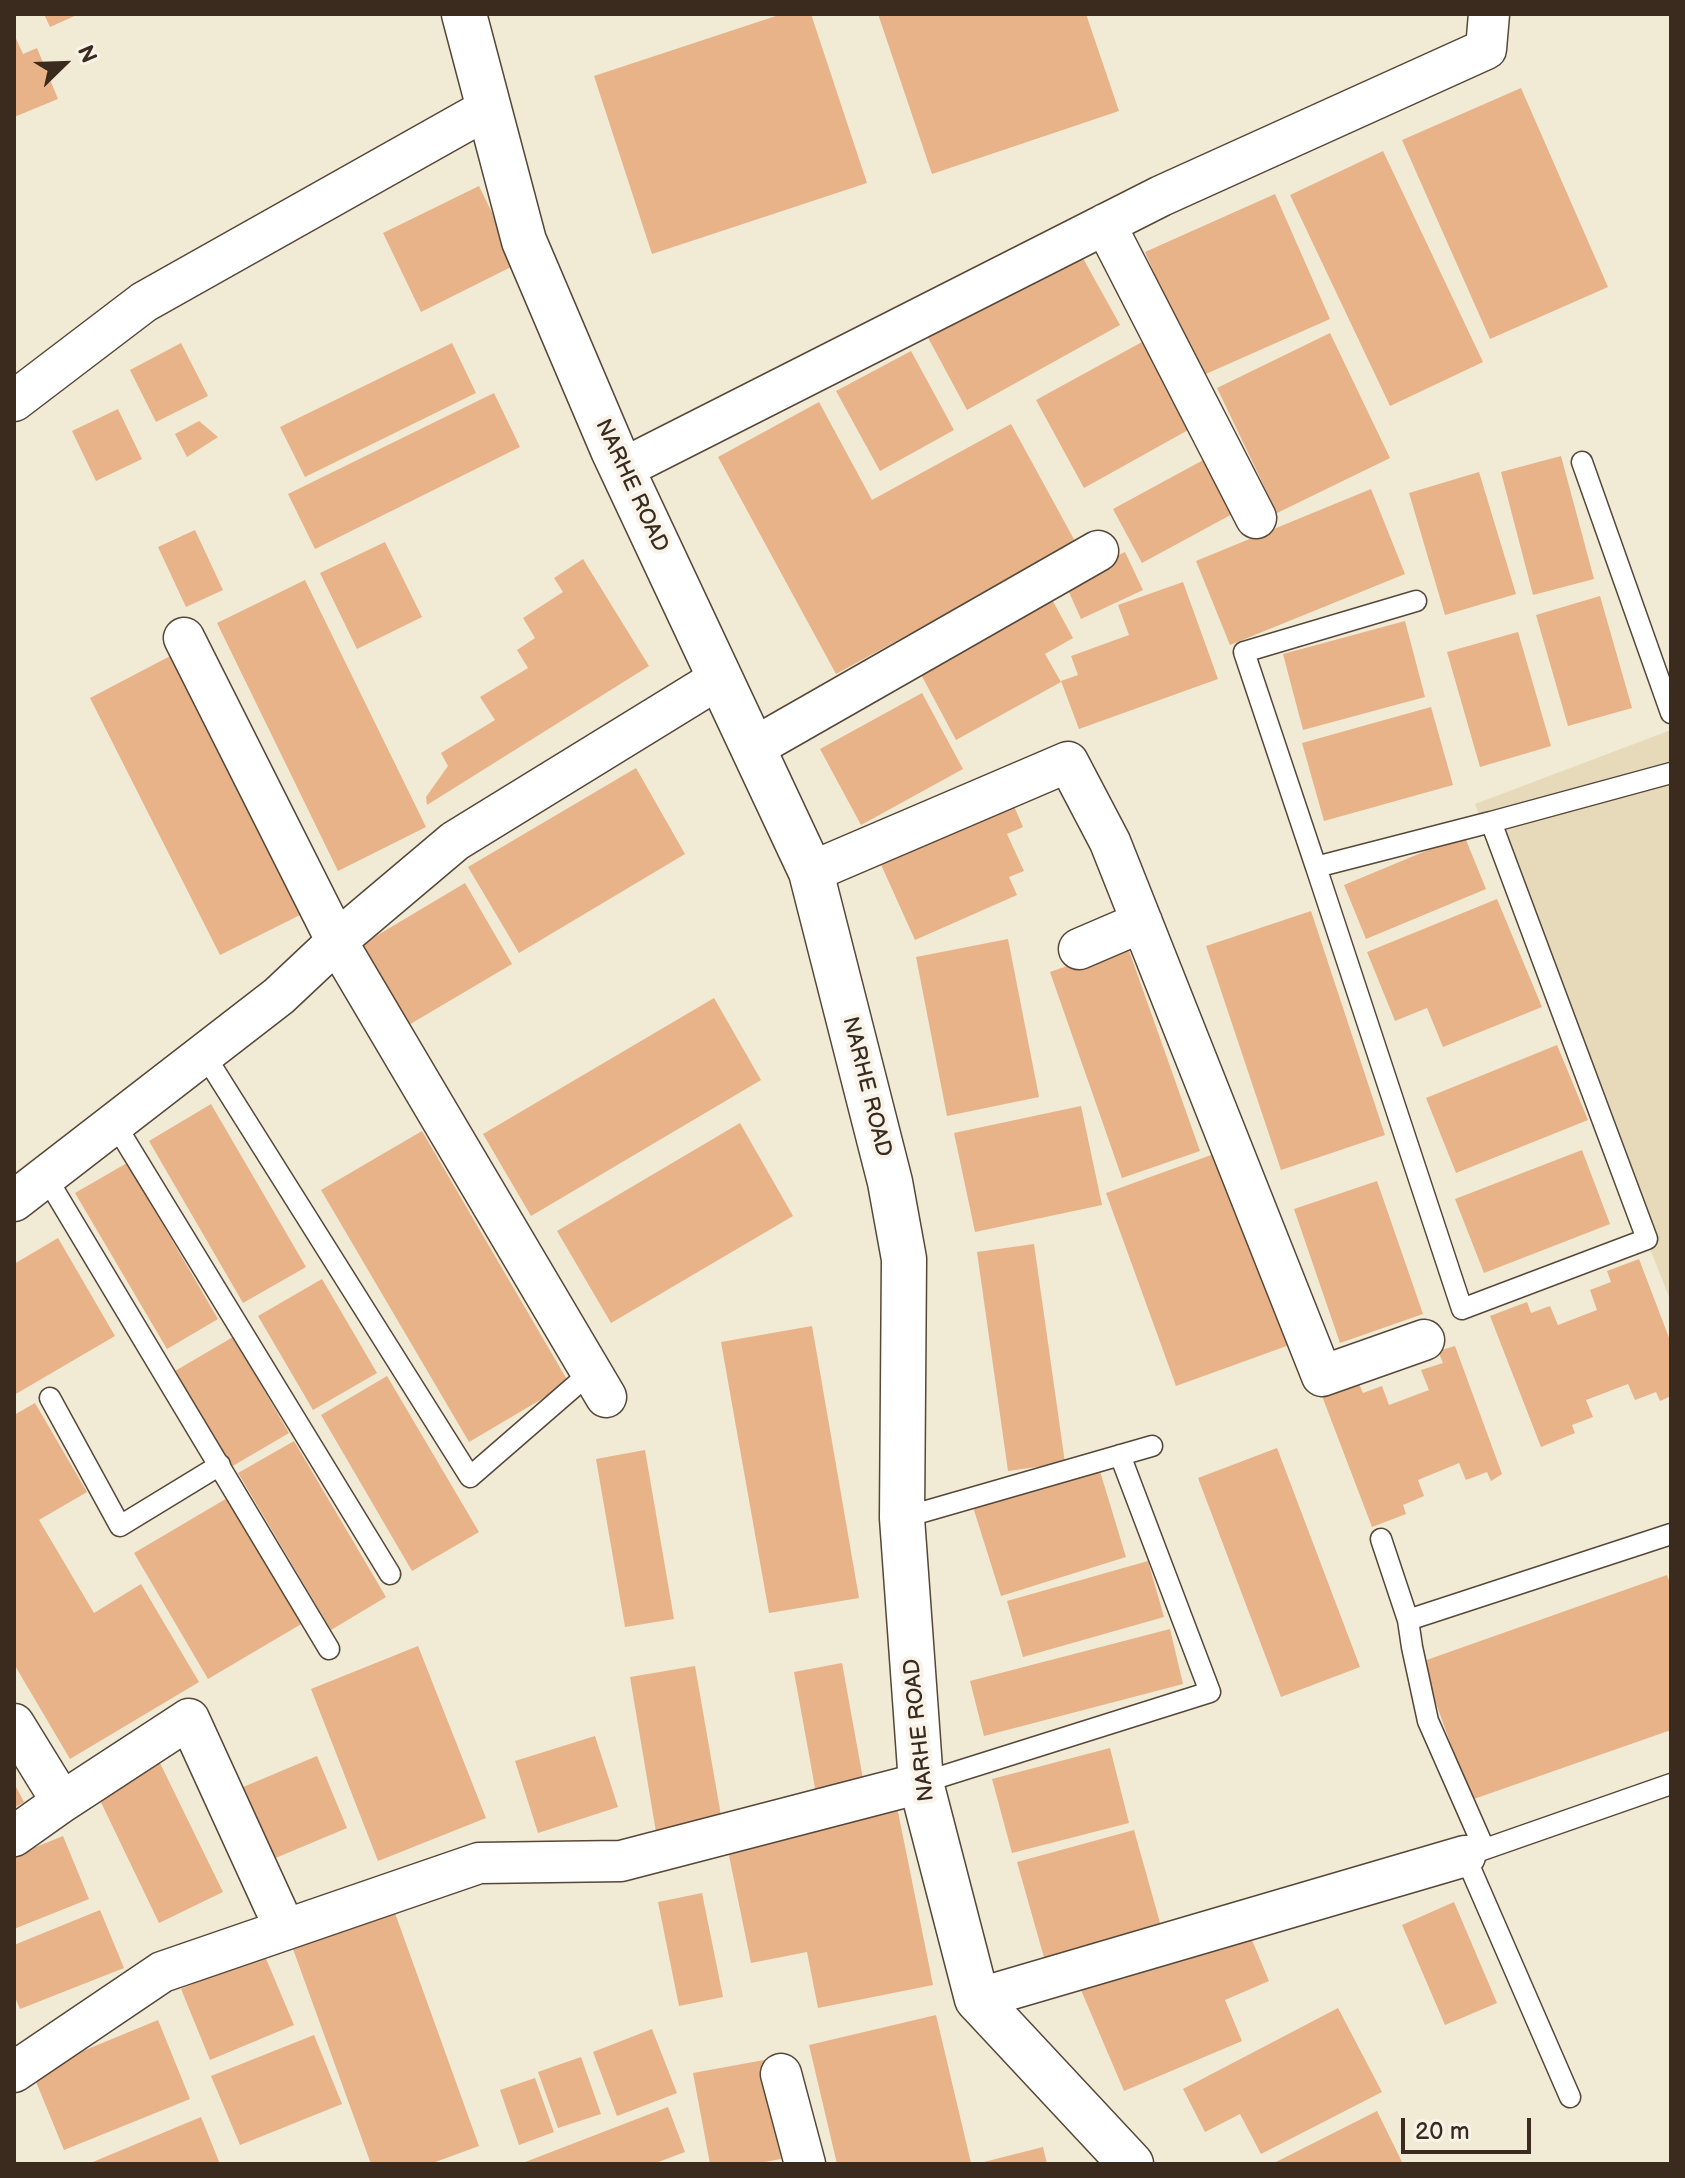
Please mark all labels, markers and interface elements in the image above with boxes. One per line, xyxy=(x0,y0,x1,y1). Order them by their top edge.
north arrow xyxy=(24,24,104,104)
text: N xyxy=(71,42,102,67)
street label: NARHE ROAD xyxy=(589,415,673,557)
street label: NARHE ROAD xyxy=(836,1014,896,1160)
street label: NARHE ROAD xyxy=(899,1657,941,1803)
scale bar xyxy=(1405,2102,1535,2152)
text: 20 m xyxy=(1415,2117,1470,2146)

